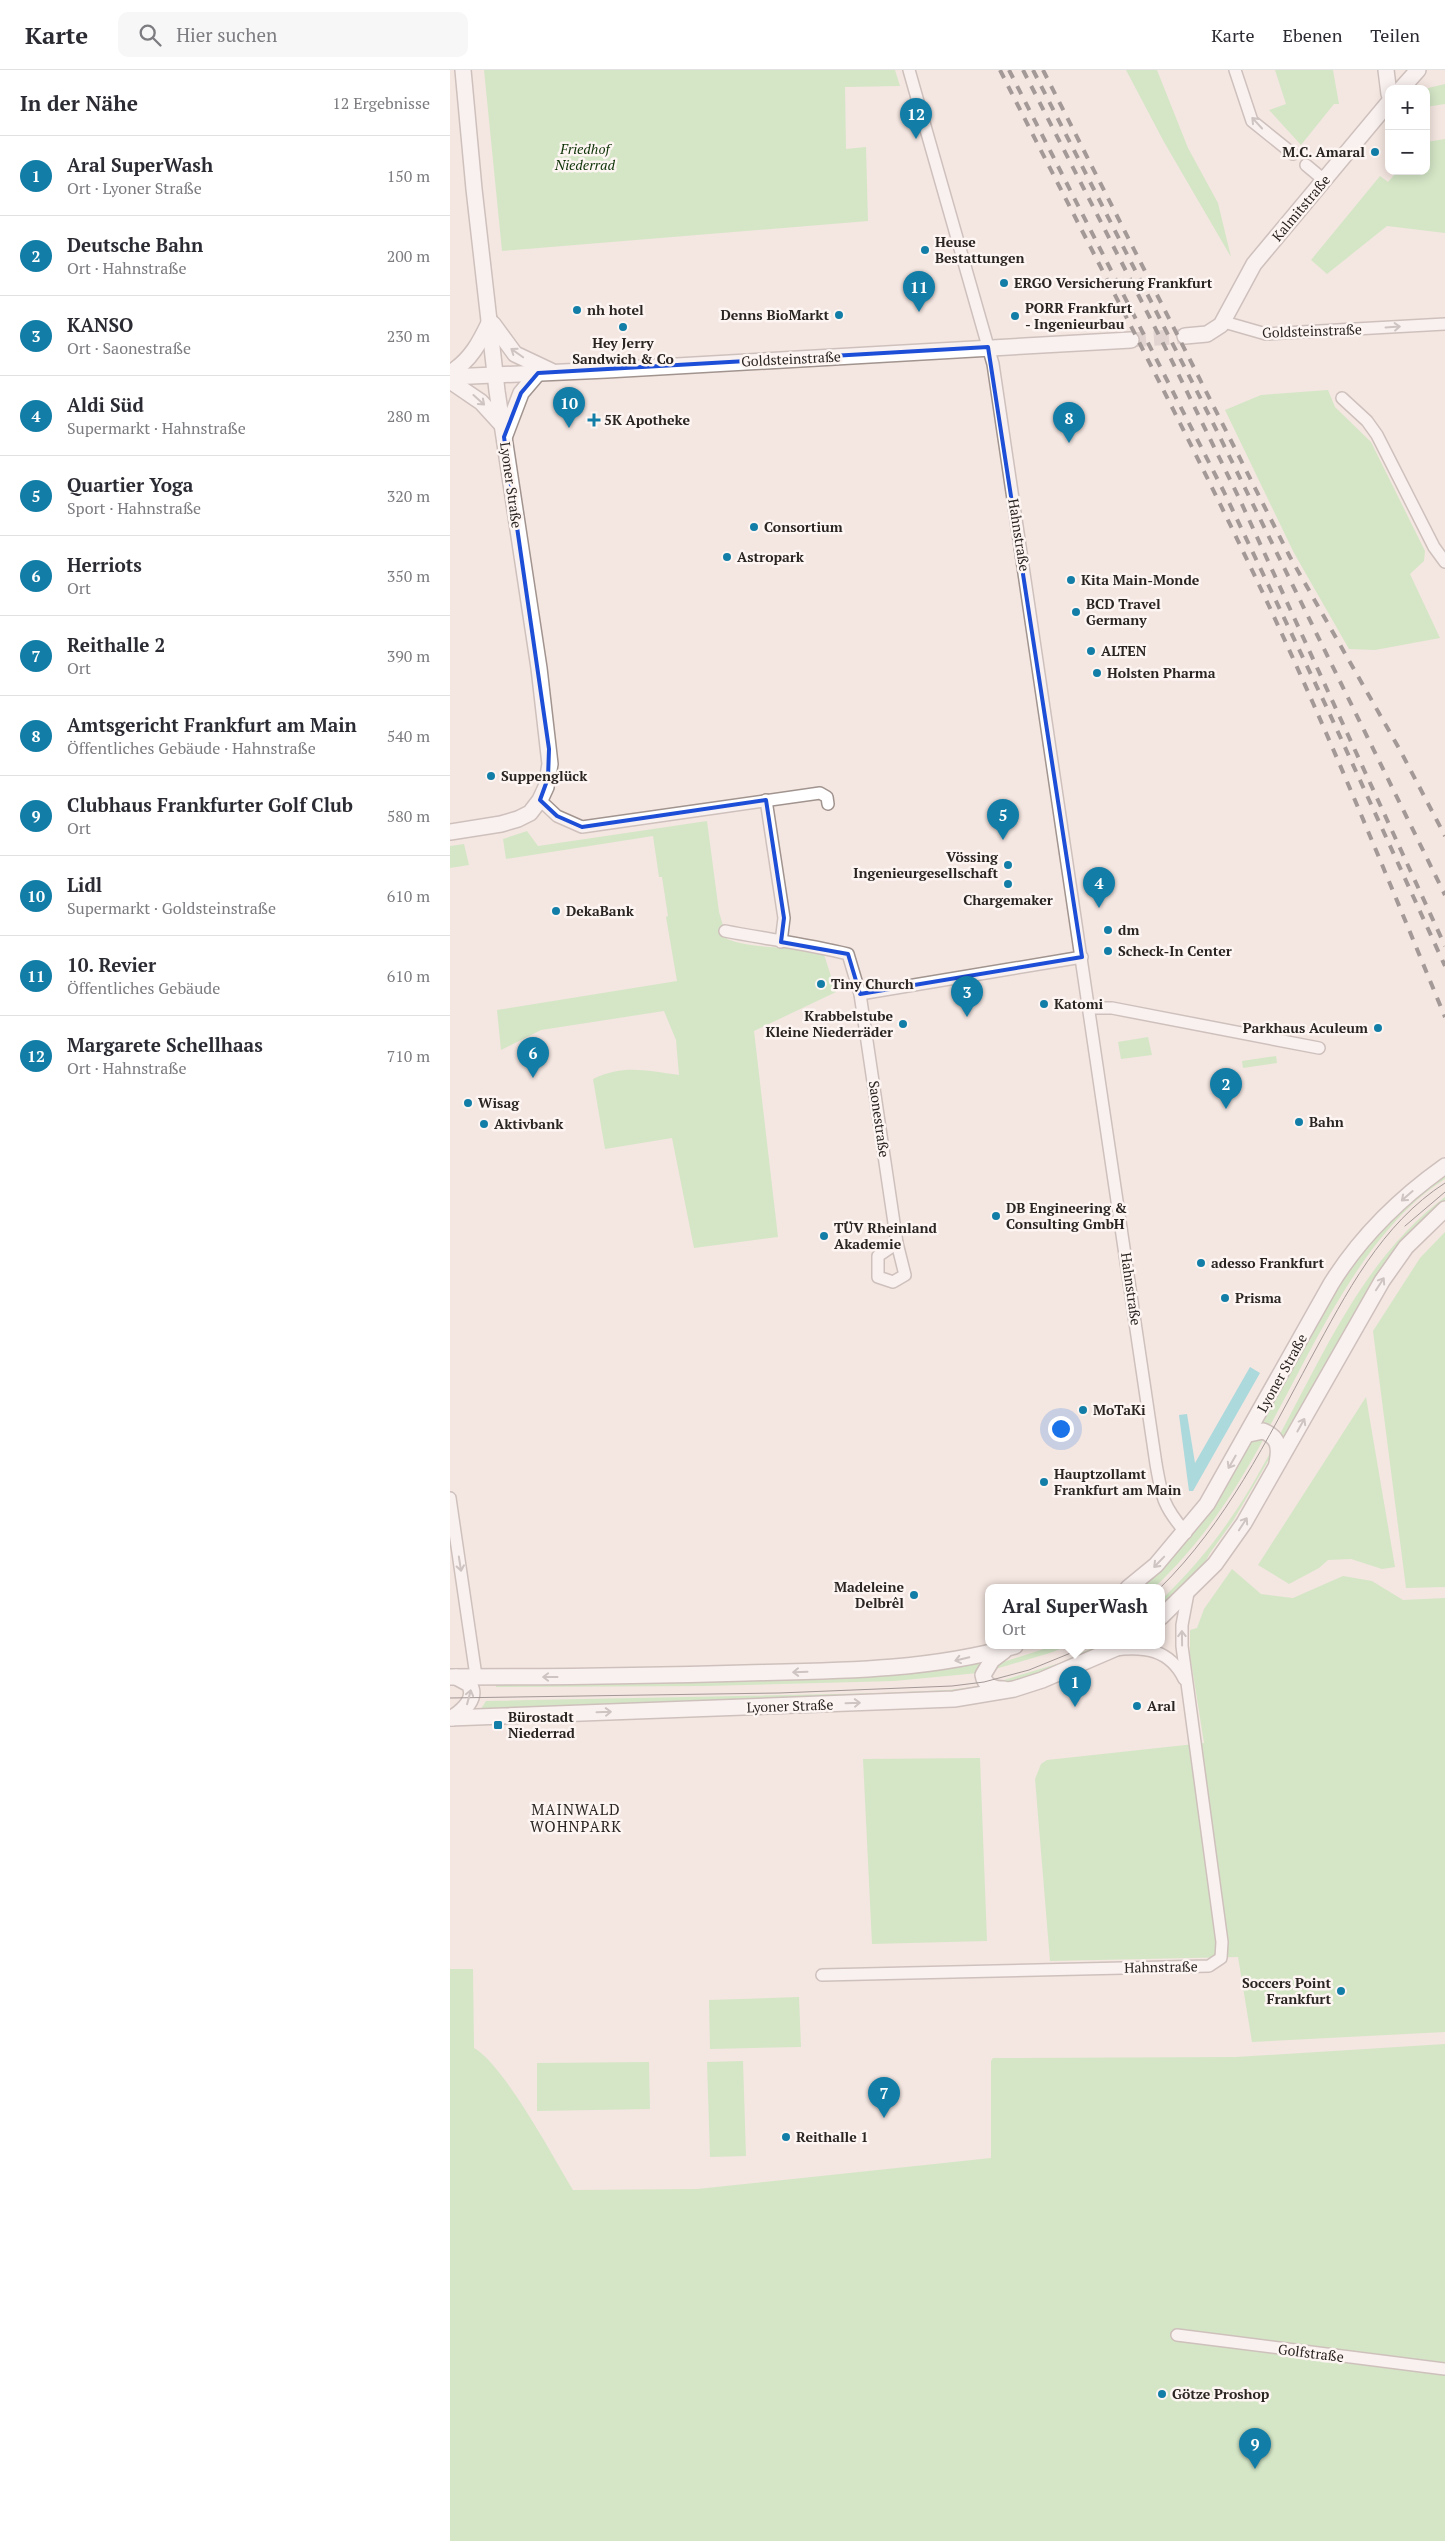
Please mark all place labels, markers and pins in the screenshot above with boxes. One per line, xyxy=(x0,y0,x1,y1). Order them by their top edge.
pin: 12 xyxy=(900,98,932,139)
place label: M.C. Amaral xyxy=(1282,142,1365,161)
marker: M.C. Amaral xyxy=(1369,146,1381,158)
place label: Heuse Bestattungen xyxy=(935,232,1025,267)
marker: Heuse Bestattungen xyxy=(919,244,931,256)
pin: 11 xyxy=(903,271,935,312)
place label: ERGO Versicherung Frankfurt xyxy=(1014,273,1213,292)
marker: ERGO Versicherung Frankfurt xyxy=(998,277,1010,289)
place label: PORR Frankfurt - Ingenieurbau xyxy=(1025,298,1133,333)
place label: nh hotel xyxy=(587,300,644,319)
marker: nh hotel xyxy=(571,304,583,316)
place label: Denns BioMarkt xyxy=(720,305,829,324)
marker: Denns BioMarkt xyxy=(833,309,845,321)
marker: PORR Frankfurt - Ingenieurbau xyxy=(1009,310,1021,322)
marker: Hey Jerry Sandwich & Co xyxy=(617,321,629,333)
place label: Hey Jerry Sandwich & Co xyxy=(572,333,674,368)
pin: 10 xyxy=(553,387,585,428)
pin: 8 xyxy=(1053,402,1085,443)
place label: 5K Apotheke xyxy=(604,410,690,429)
marker: 5K Apotheke xyxy=(588,414,600,426)
place label: Consortium xyxy=(764,517,843,536)
marker: Consortium xyxy=(748,521,760,533)
place label: Astropark xyxy=(737,547,805,566)
marker: Astropark xyxy=(721,551,733,563)
place label: Kita Main-Monde xyxy=(1081,570,1200,589)
marker: Kita Main-Monde xyxy=(1065,574,1077,586)
place label: BCD Travel Germany xyxy=(1086,594,1161,629)
marker: BCD Travel Germany xyxy=(1070,606,1082,618)
place label: ALTEN xyxy=(1101,641,1147,660)
marker: ALTEN xyxy=(1085,645,1097,657)
place label: Holsten Pharma xyxy=(1107,663,1216,682)
marker: Holsten Pharma xyxy=(1091,667,1103,679)
place label: Suppenglück xyxy=(501,766,588,785)
marker: Suppenglück xyxy=(485,770,497,782)
pin: 5 xyxy=(987,799,1019,840)
place label: Vössing Ingenieurgesellschaft xyxy=(853,847,999,882)
marker: Vössing Ingenieurgesellschaft xyxy=(1002,859,1014,871)
pin: 4 xyxy=(1083,867,1115,908)
marker: Chargemaker xyxy=(1002,878,1014,890)
place label: Chargemaker xyxy=(963,890,1053,909)
place label: DekaBank xyxy=(566,901,635,920)
marker: DekaBank xyxy=(550,905,562,917)
place label: dm xyxy=(1118,920,1139,939)
marker: dm xyxy=(1102,924,1114,936)
place label: Scheck-In Center xyxy=(1118,941,1232,960)
marker: Scheck-In Center xyxy=(1102,945,1114,957)
place label: Tiny Church xyxy=(831,974,914,993)
pin: 3 xyxy=(951,976,983,1017)
marker: Tiny Church xyxy=(815,978,827,990)
place label: Katomi xyxy=(1054,994,1104,1013)
marker: Katomi xyxy=(1038,998,1050,1010)
place label: Krabbelstube Kleine Niederräder xyxy=(765,1006,893,1041)
marker: Krabbelstube Kleine Niederräder xyxy=(897,1018,909,1030)
place label: Parkhaus Aculeum xyxy=(1243,1018,1368,1037)
marker: Parkhaus Aculeum xyxy=(1372,1022,1384,1034)
pin: 6 xyxy=(517,1037,549,1078)
pin: 2 xyxy=(1210,1068,1242,1109)
place label: Wisag xyxy=(478,1093,520,1112)
marker: Wisag xyxy=(462,1097,474,1109)
place label: Bahn xyxy=(1309,1112,1344,1131)
place label: Aktivbank xyxy=(494,1114,564,1133)
marker: Bahn xyxy=(1293,1116,1305,1128)
marker: Aktivbank xyxy=(478,1118,490,1130)
place label: DB Engineering & Consulting GmbH xyxy=(1006,1198,1127,1233)
marker: DB Engineering & Consulting GmbH xyxy=(990,1210,1002,1222)
place label: TÜV Rheinland Akademie xyxy=(834,1218,938,1253)
marker: TÜV Rheinland Akademie xyxy=(818,1230,830,1242)
place label: adesso Frankfurt xyxy=(1211,1253,1324,1272)
marker: adesso Frankfurt xyxy=(1195,1257,1207,1269)
place label: Prisma xyxy=(1235,1288,1282,1307)
marker: Prisma xyxy=(1219,1292,1231,1304)
place label: MoTaKi xyxy=(1093,1400,1146,1419)
marker: MoTaKi xyxy=(1077,1404,1089,1416)
place label: Hauptzollamt Frankfurt am Main xyxy=(1054,1464,1181,1499)
marker: Hauptzollamt Frankfurt am Main xyxy=(1038,1476,1050,1488)
place label: Madeleine Delbrêl xyxy=(834,1577,904,1612)
marker: Madeleine Delbrêl xyxy=(908,1589,920,1601)
pin: 1 xyxy=(1059,1666,1091,1707)
place label: Aral xyxy=(1147,1696,1176,1715)
marker: Aral xyxy=(1131,1700,1143,1712)
place label: Bürostadt Niederrad xyxy=(508,1707,576,1742)
marker: Bürostadt Niederrad xyxy=(492,1719,504,1731)
place label: Soccers Point Frankfurt xyxy=(1242,1973,1331,2008)
marker: Soccers Point Frankfurt xyxy=(1335,1985,1347,1997)
pin: 7 xyxy=(868,2077,900,2118)
place label: Reithalle 1 xyxy=(796,2127,868,2146)
marker: Reithalle 1 xyxy=(780,2131,792,2143)
place label: Götze Proshop xyxy=(1172,2384,1270,2403)
marker: Götze Proshop xyxy=(1156,2388,1168,2400)
pin: 9 xyxy=(1239,2428,1271,2469)

